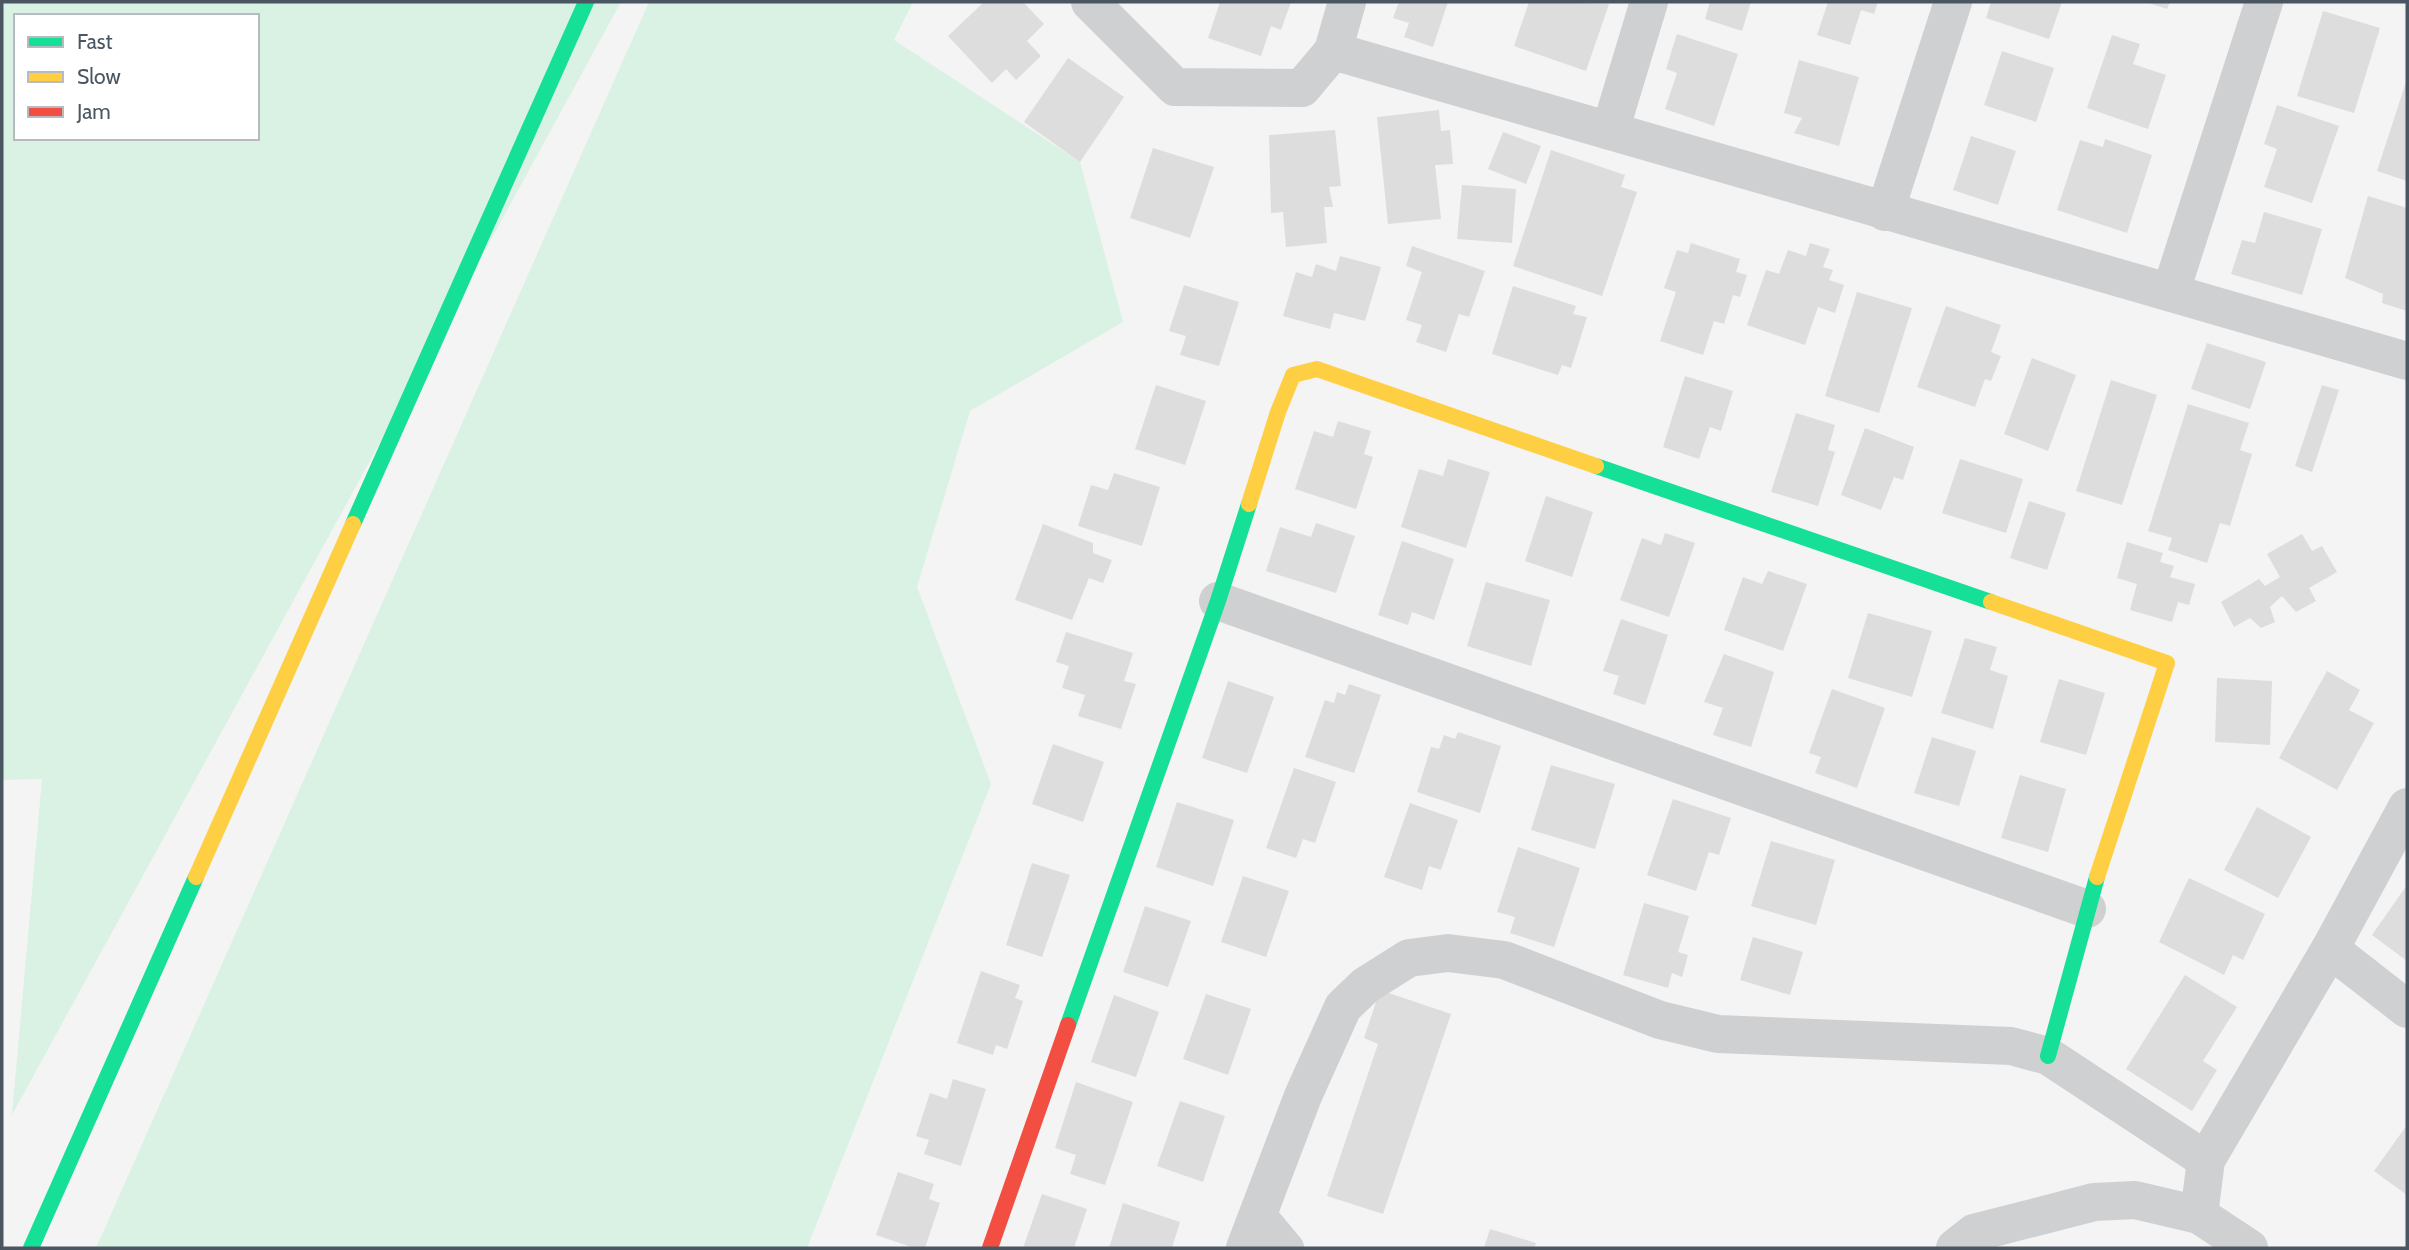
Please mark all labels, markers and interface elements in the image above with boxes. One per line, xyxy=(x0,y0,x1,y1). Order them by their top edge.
legend xyxy=(14,14,259,140)
text: Fast xyxy=(77,29,113,54)
text: Slow xyxy=(77,64,121,89)
text: Jam xyxy=(76,99,111,124)

